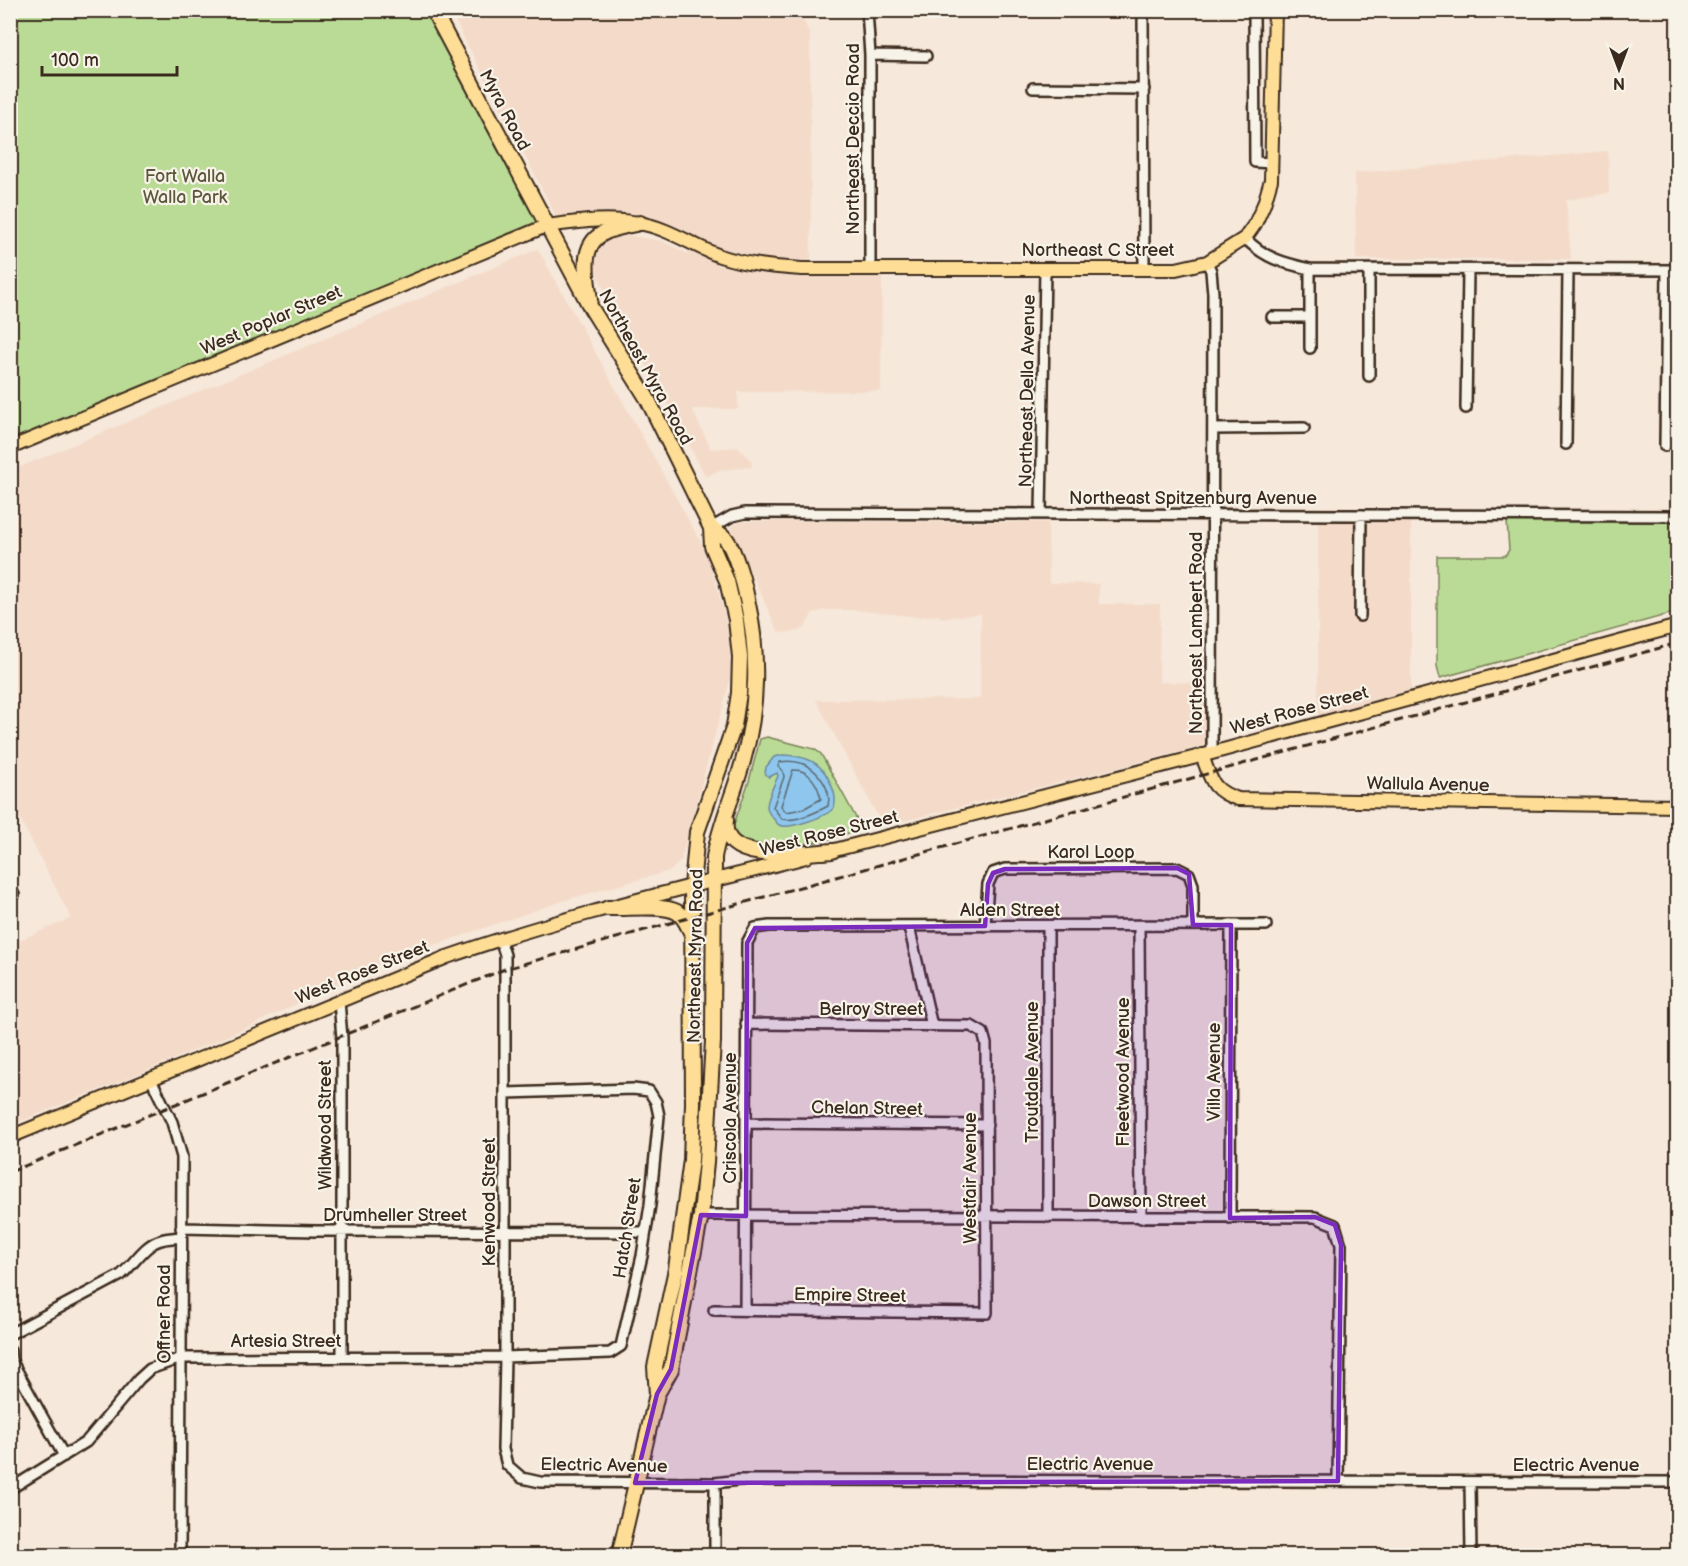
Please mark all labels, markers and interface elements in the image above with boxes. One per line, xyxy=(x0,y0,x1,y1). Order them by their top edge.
scale bar xyxy=(42,39,177,77)
north arrow xyxy=(1589,39,1649,99)
street label: Northeast Deccio Road xyxy=(843,43,864,235)
text: 100 m xyxy=(51,50,99,71)
street label: Myra Road xyxy=(475,66,535,154)
text: N xyxy=(1613,73,1625,92)
park label: Fort Walla Walla Park xyxy=(143,166,227,208)
street label: Northeast C Street xyxy=(1022,240,1175,261)
street label: West Poplar Street xyxy=(198,281,345,360)
street label: Northeast Myra Road xyxy=(594,286,697,449)
street label: Northeast Della Avenue xyxy=(1015,294,1040,488)
street label: Northeast Spitzenburg Avenue xyxy=(1069,488,1317,509)
street label: Northeast Lambert Road xyxy=(1186,532,1207,734)
street label: West Rose Street xyxy=(1228,682,1371,739)
street label: Wallula Avenue xyxy=(1366,773,1490,796)
street label: West Rose Street xyxy=(758,806,901,861)
street label: Karol Loop xyxy=(1047,842,1135,863)
street label: Northeast Myra Road xyxy=(683,869,708,1043)
street label: Alden Street xyxy=(960,900,1060,921)
street label: West Rose Street xyxy=(292,936,432,1009)
street label: Fleetwood Avenue xyxy=(1113,997,1134,1147)
street label: Belroy Street xyxy=(819,999,923,1020)
street label: Troutdale Avenue xyxy=(1022,1001,1043,1143)
street label: Villa Avenue xyxy=(1204,1022,1225,1121)
street label: Criscola Avenue xyxy=(720,1052,741,1184)
street label: Wildwood Street xyxy=(315,1060,336,1190)
street label: Chelan Street xyxy=(811,1097,923,1120)
street label: Westfair Avenue xyxy=(960,1112,981,1244)
street label: Kenwood Street xyxy=(479,1137,500,1266)
street label: Hatch Street xyxy=(609,1176,646,1280)
street label: Dawson Street xyxy=(1088,1191,1207,1212)
street label: Drumheller Street xyxy=(323,1205,468,1226)
street label: Offner Road xyxy=(154,1264,175,1364)
street label: Empire Street xyxy=(794,1284,907,1307)
street label: Artesia Street xyxy=(231,1331,342,1352)
street label: Electric Avenue xyxy=(540,1454,668,1477)
street label: Electric Avenue xyxy=(1026,1454,1154,1475)
street label: Electric Avenue xyxy=(1512,1455,1640,1476)

